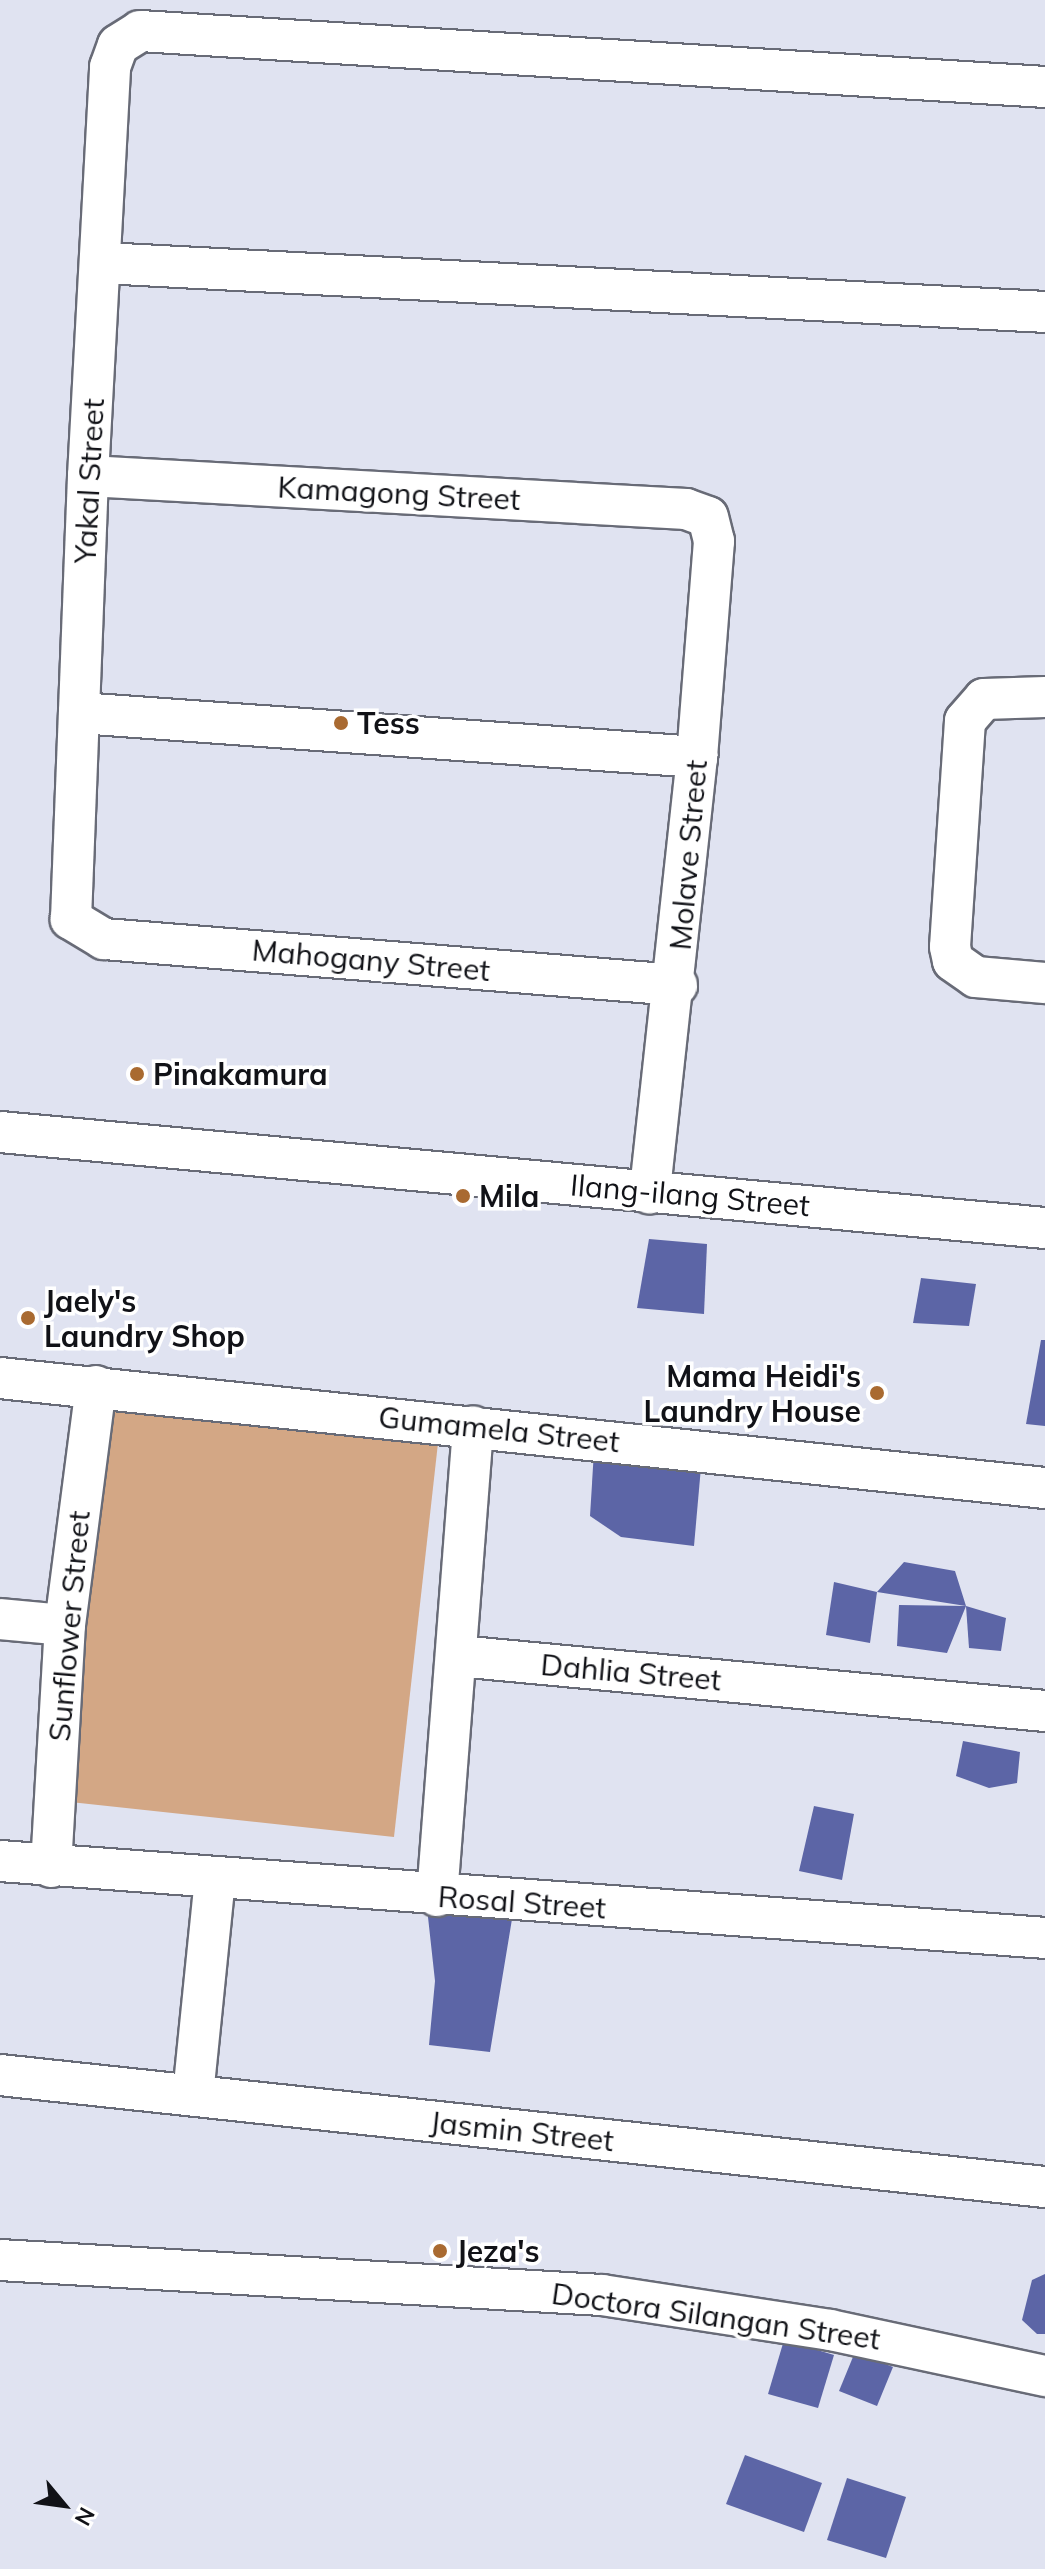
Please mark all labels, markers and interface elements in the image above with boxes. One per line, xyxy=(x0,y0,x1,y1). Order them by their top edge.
street label: Yakal Street xyxy=(67,398,111,564)
street label: Kamagong Street xyxy=(277,469,521,517)
place label: Tess xyxy=(357,705,420,741)
marker: Tess xyxy=(332,714,350,732)
street label: Molave Street xyxy=(662,758,714,952)
street label: Mahogany Street xyxy=(251,932,491,988)
place label: Pinakamura xyxy=(153,1056,328,1092)
marker: Pinakamura xyxy=(128,1065,146,1083)
street label: Ilang-ilang Street xyxy=(569,1167,811,1223)
place label: Mila xyxy=(479,1178,539,1214)
marker: Mila xyxy=(454,1187,472,1205)
place label: Jaely's Laundry Shop xyxy=(44,1283,245,1354)
marker: Jaely's Laundry Shop xyxy=(19,1309,37,1327)
place label: Mama Heidi's Laundry House xyxy=(644,1358,861,1428)
marker: Mama Heidi's Laundry House xyxy=(868,1384,886,1402)
street label: Gumamela Street xyxy=(377,1398,621,1460)
street label: Sunflower Street xyxy=(41,1509,97,1743)
street label: Dahlia Street xyxy=(539,1646,723,1698)
street label: Rosal Street xyxy=(437,1878,607,1926)
street label: Jasmin Street xyxy=(428,2103,616,2159)
place label: Jeza's xyxy=(456,2233,540,2269)
marker: Jeza's xyxy=(431,2242,449,2260)
street label: Doctora Silangan Street xyxy=(549,2275,883,2357)
north arrow xyxy=(24,2465,104,2545)
text: N xyxy=(69,2503,101,2531)

